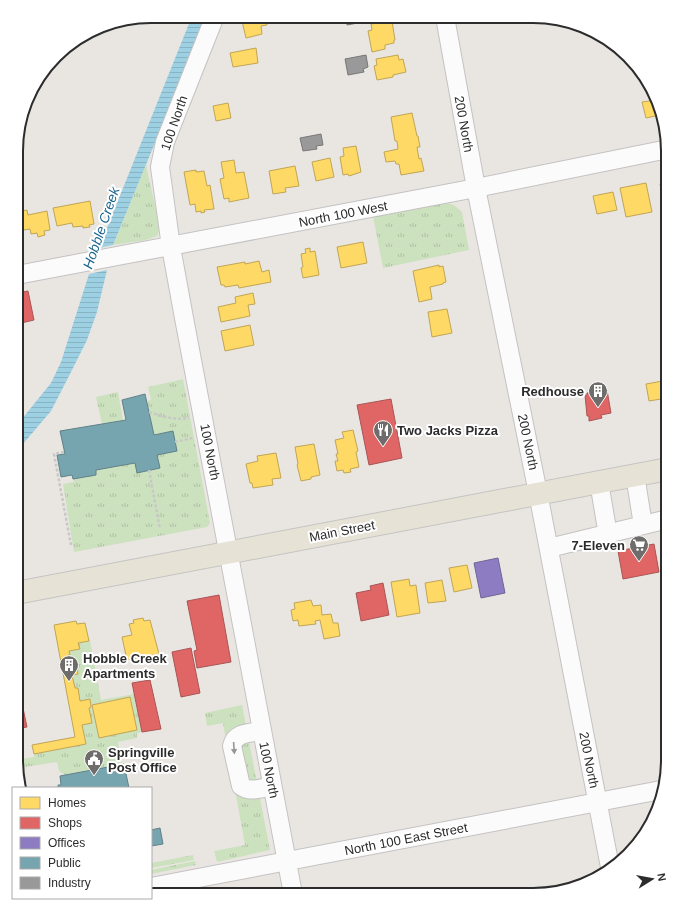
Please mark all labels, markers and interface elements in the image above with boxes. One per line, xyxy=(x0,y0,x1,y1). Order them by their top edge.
street label: 100 North xyxy=(158,94,190,152)
street label: 200 North xyxy=(452,95,476,153)
water label: Hobble Creek xyxy=(80,184,123,271)
street label: North 100 West xyxy=(297,198,389,230)
building icon: Redhouse xyxy=(587,380,609,408)
place label: Redhouse xyxy=(521,384,584,399)
street label: 200 North xyxy=(515,413,541,471)
restaurant icon: Two Jacks Pizza xyxy=(372,419,394,447)
street label: 100 North xyxy=(197,423,223,481)
place label: Two Jacks Pizza xyxy=(397,423,499,438)
street label: Main Street xyxy=(308,517,376,545)
supermarket icon: 7-Eleven xyxy=(628,534,650,562)
place label: 7-Eleven xyxy=(572,538,625,553)
place label: Hobble Creek Apartments xyxy=(83,651,168,681)
building icon: Hobble Creek Apartments xyxy=(58,654,80,682)
street label: 200 North xyxy=(576,731,602,789)
street label: 100 North xyxy=(256,741,282,799)
one-way arrow xyxy=(230,742,237,754)
place label: Springville Post Office xyxy=(108,745,177,775)
public building icon: Springville Post Office xyxy=(83,748,105,776)
legend xyxy=(12,787,152,899)
text: Homes xyxy=(48,796,86,810)
text: Shops xyxy=(48,816,82,830)
street label: North 100 East Street xyxy=(343,820,469,858)
text: Offices xyxy=(48,836,85,850)
text: Public xyxy=(48,856,81,870)
north arrow xyxy=(632,859,672,899)
text: N xyxy=(655,872,668,882)
text: Industry xyxy=(48,876,91,890)

